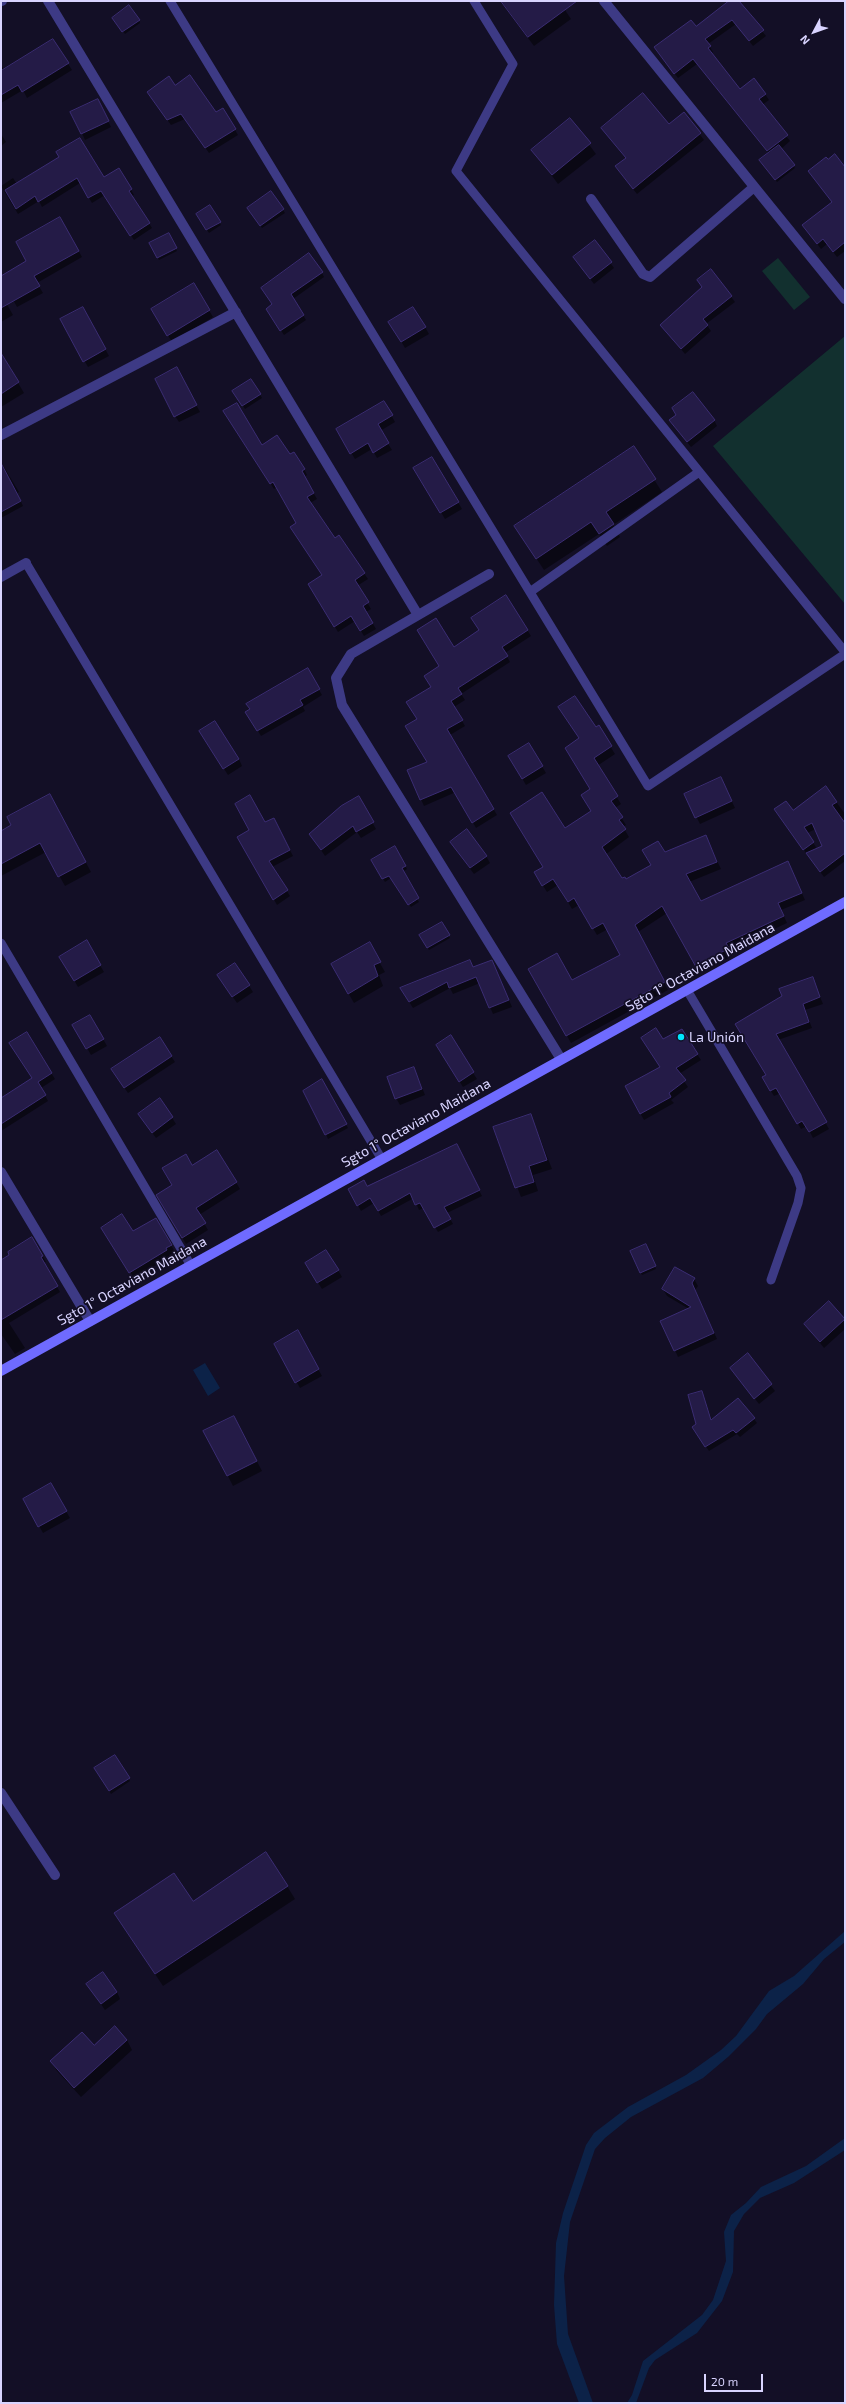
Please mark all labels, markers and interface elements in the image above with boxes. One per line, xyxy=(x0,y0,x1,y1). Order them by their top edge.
north arrow xyxy=(794,12,834,52)
text: N xyxy=(797,33,812,47)
street label: Sgto 1° Octaviano Maidana xyxy=(623,919,777,1015)
place label: La Unión xyxy=(689,1029,744,1045)
marker: La Unión xyxy=(676,1032,686,1042)
street label: Sgto 1° Octaviano Maidana xyxy=(339,1075,493,1171)
street label: Sgto 1° Octaviano Maidana xyxy=(55,1233,209,1329)
scale bar xyxy=(706,2366,765,2392)
text: 20 m xyxy=(711,2374,738,2388)

